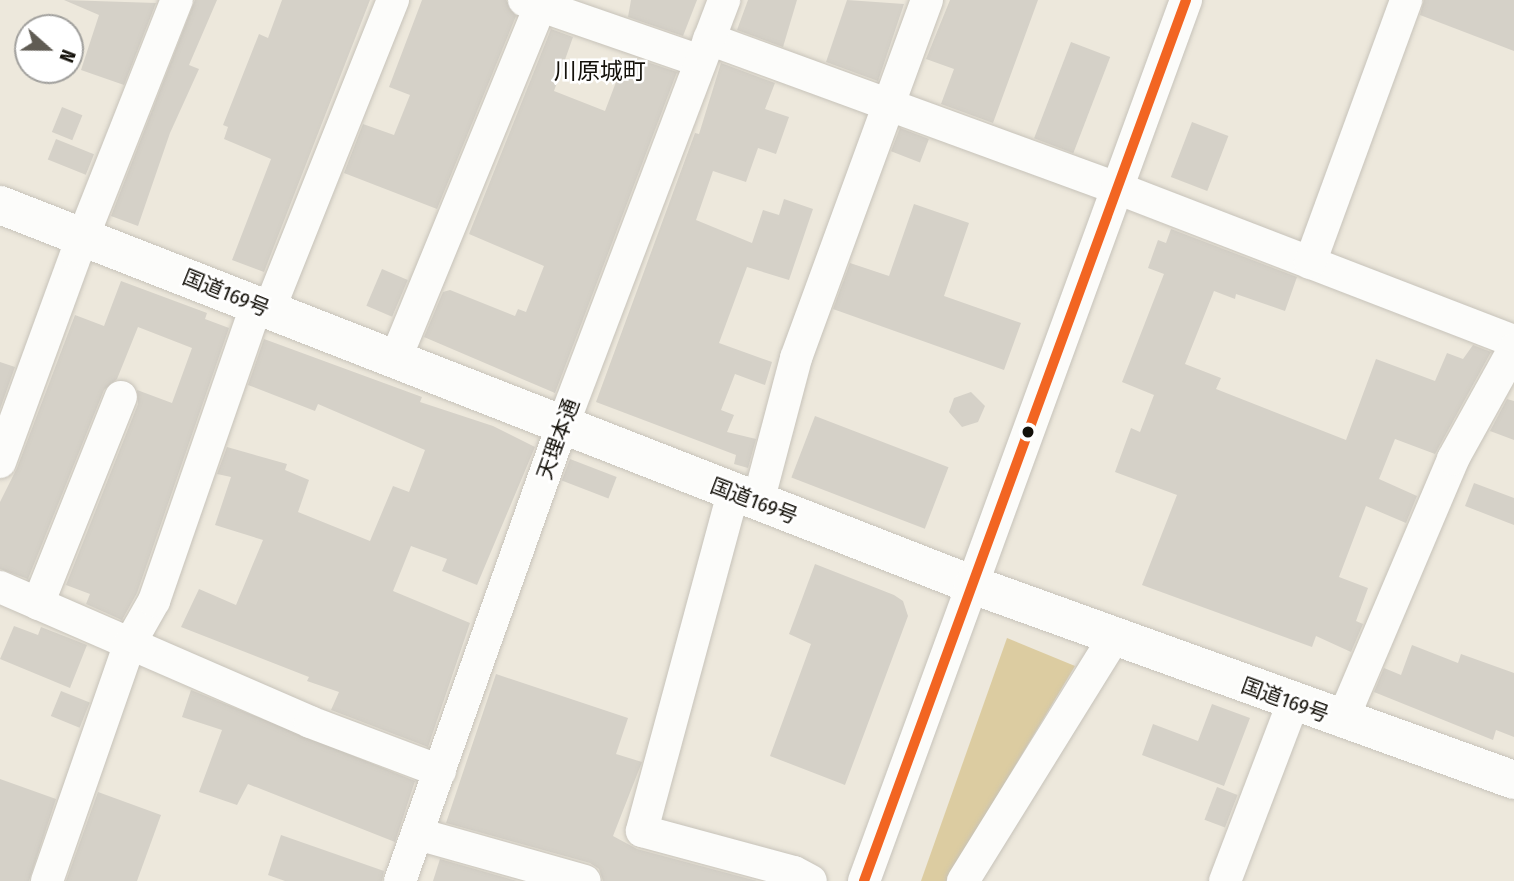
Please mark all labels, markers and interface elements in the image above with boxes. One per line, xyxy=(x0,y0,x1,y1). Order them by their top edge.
north arrow xyxy=(14,14,84,84)
text: N xyxy=(54,47,80,65)
district label: 川原城町 xyxy=(554,57,646,85)
street label: 国道169号 xyxy=(179,264,273,322)
street label: 天理本通 xyxy=(532,395,584,483)
unlabelled marker xyxy=(1021,425,1035,439)
street label: 国道169号 xyxy=(707,473,801,529)
street label: 国道169号 xyxy=(1238,673,1332,727)

